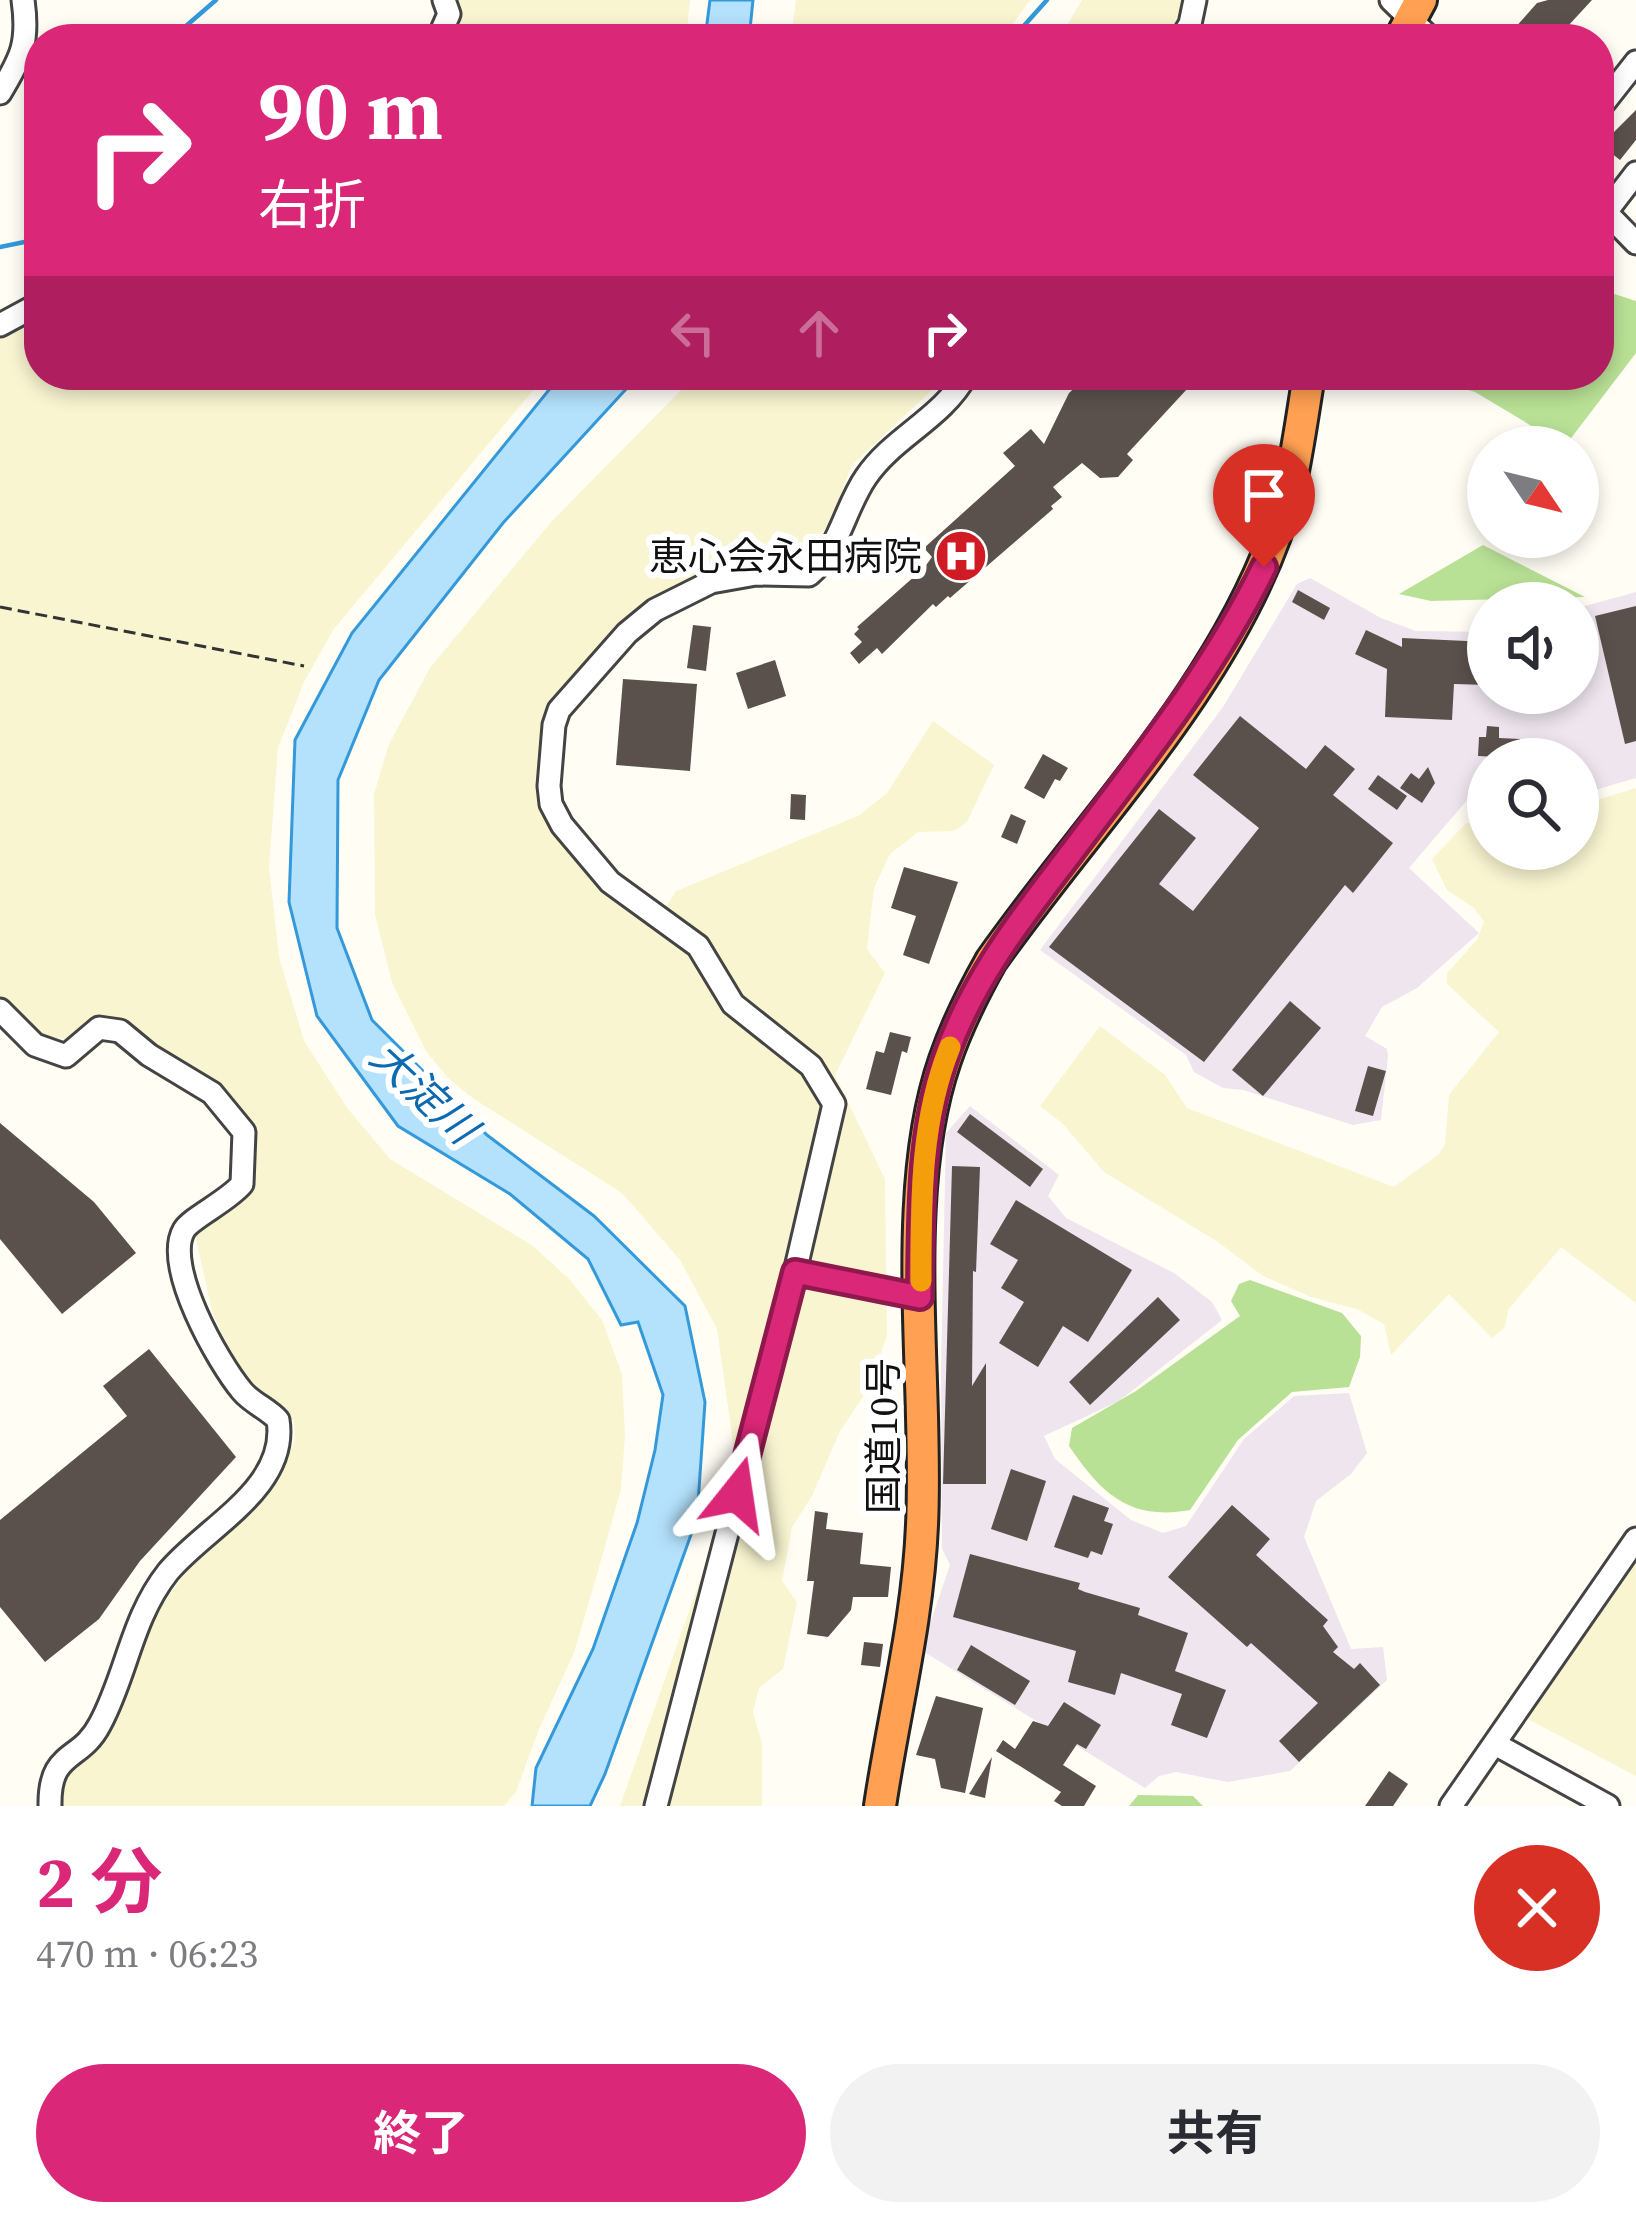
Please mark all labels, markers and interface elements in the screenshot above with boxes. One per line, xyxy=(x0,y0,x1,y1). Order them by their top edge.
text: 90 m xyxy=(258,52,443,167)
icon: right xyxy=(60,72,216,228)
text: 右折 xyxy=(258,168,366,242)
icon: left xyxy=(660,300,726,366)
icon: ahead xyxy=(786,300,852,366)
icon: right xyxy=(912,300,978,366)
north arrow xyxy=(1467,426,1599,558)
map controls xyxy=(1467,426,1599,870)
pin xyxy=(1213,444,1315,567)
icon: arrive xyxy=(1231,462,1297,528)
hospital icon: 恵心会永田病院 xyxy=(933,528,989,584)
place label: 恵心会永田病院 xyxy=(649,530,922,583)
button: sound xyxy=(1467,582,1599,714)
button: search xyxy=(1467,738,1599,870)
water label: 大淀川 xyxy=(358,1028,493,1159)
street label: 国道10号 xyxy=(857,1358,910,1514)
position arrow xyxy=(674,1431,800,1557)
text: 2 分 xyxy=(36,1832,162,1931)
button: close xyxy=(1474,1845,1600,1971)
text: 470 m · 06:23 xyxy=(36,1927,258,1980)
button: 終了 xyxy=(36,2064,806,2202)
button: 共有 xyxy=(830,2064,1600,2202)

